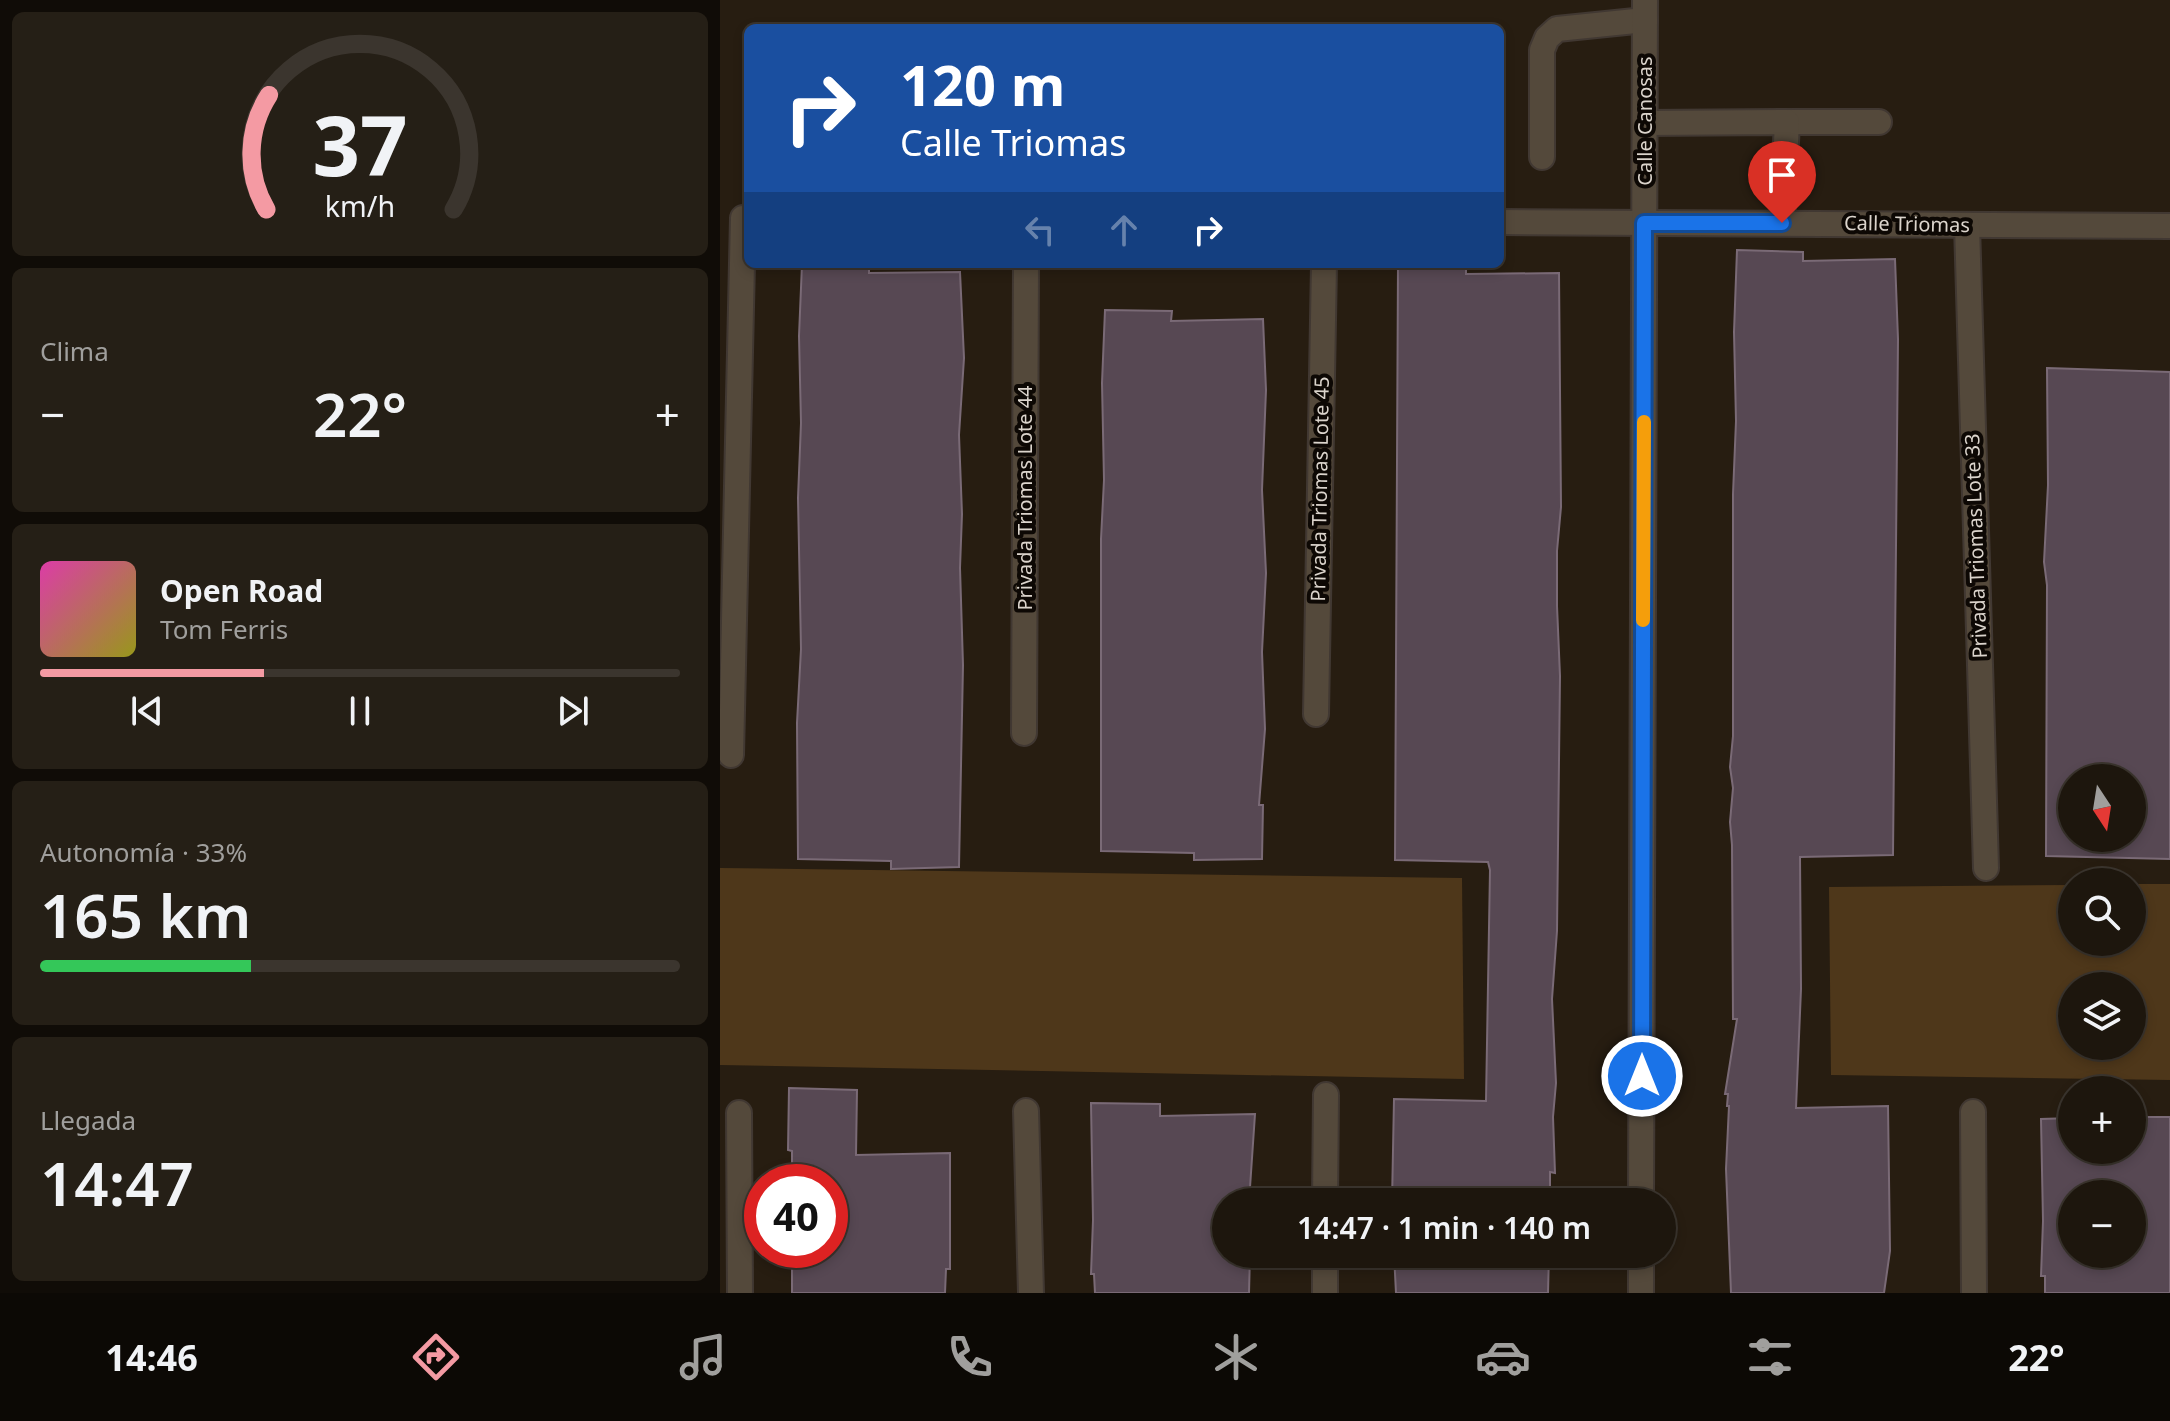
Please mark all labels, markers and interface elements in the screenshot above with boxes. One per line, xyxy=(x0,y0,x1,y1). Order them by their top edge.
text: 120 m xyxy=(900,46,1065,122)
icon: right xyxy=(768,56,872,160)
street label: Calle Canosas xyxy=(1631,56,1658,186)
text: 37 xyxy=(312,87,408,200)
text: Calle Triomas xyxy=(900,118,1126,167)
pin xyxy=(1748,141,1816,223)
icon: arrive xyxy=(1760,153,1804,197)
text: km/h xyxy=(325,186,395,225)
icon: left xyxy=(1018,208,1062,252)
icon: ahead xyxy=(1102,208,1146,252)
icon: right xyxy=(1186,208,1230,252)
street label: Calle Triomas xyxy=(1844,209,1970,238)
text: Clima xyxy=(40,333,109,369)
text: 22° xyxy=(313,373,407,455)
street label: Privada Triomas Lote 45 xyxy=(1304,376,1335,602)
text: − xyxy=(40,384,65,444)
text: + xyxy=(655,384,680,444)
street label: Privada Triomas Lote 44 xyxy=(1011,385,1038,611)
street label: Privada Triomas Lote 33 xyxy=(1958,433,1993,659)
text: Open Road xyxy=(160,570,323,611)
text: Tom Ferris xyxy=(160,611,288,647)
icon: previous xyxy=(125,689,169,733)
icon: pause xyxy=(338,689,382,733)
icon: next xyxy=(551,689,595,733)
north arrow xyxy=(2058,764,2146,852)
map controls xyxy=(2058,764,2146,1268)
text: Autonomía · 33% xyxy=(40,834,247,870)
button: search xyxy=(2058,868,2146,956)
text: 165 km xyxy=(40,874,251,956)
button: layers xyxy=(2058,972,2146,1060)
position arrow xyxy=(1600,1034,1684,1118)
button: + xyxy=(2058,1076,2146,1164)
text: Llegada xyxy=(40,1102,136,1138)
text: 14:47 xyxy=(40,1142,194,1224)
speed limit sign: 40 xyxy=(744,1164,848,1268)
button: − xyxy=(2058,1180,2146,1268)
text: 14:47 · 1 min · 140 m xyxy=(1297,1207,1591,1248)
icon: directions xyxy=(408,1329,464,1385)
icon: music xyxy=(675,1329,731,1385)
icon: phone xyxy=(942,1329,998,1385)
icon: climate xyxy=(1208,1329,1264,1385)
icon: car xyxy=(1475,1329,1531,1385)
icon: filters xyxy=(1742,1329,1798,1385)
text: 14:46 xyxy=(105,1333,198,1382)
text: 22° xyxy=(2008,1333,2065,1382)

